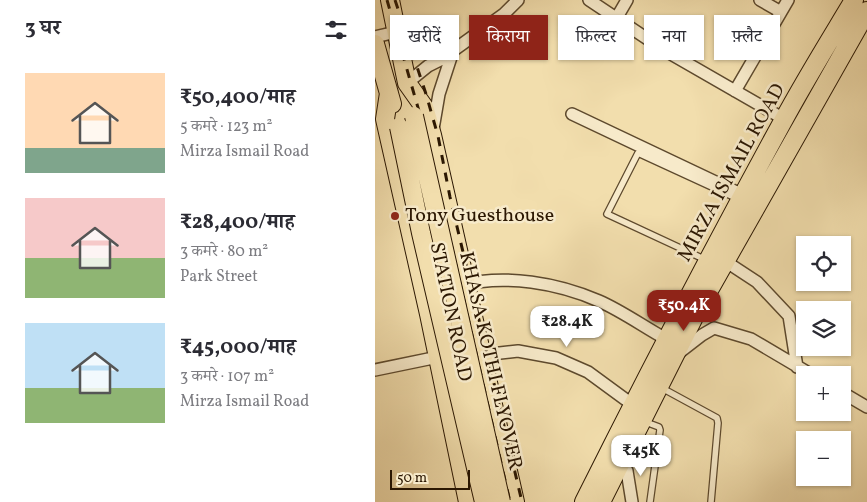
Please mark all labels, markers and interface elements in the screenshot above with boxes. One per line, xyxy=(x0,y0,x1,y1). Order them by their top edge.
text: 3 घर xyxy=(25,14,61,43)
chip: खरीदें xyxy=(390,15,459,60)
chip: किराया xyxy=(469,15,548,60)
chip: फ़िल्टर xyxy=(558,15,634,60)
chip: नया xyxy=(644,15,704,60)
chip: फ़्लैट xyxy=(714,15,780,60)
icon: filters xyxy=(322,16,350,44)
street label: MIRZA ISMAIL ROAD xyxy=(671,79,793,267)
text: ₹50,400/माह xyxy=(180,83,295,112)
icon: home xyxy=(65,93,125,153)
text: 5 कमरे · 123 m² xyxy=(180,116,273,138)
text: Mirza Ismail Road xyxy=(180,141,309,163)
place label: Tony Guesthouse xyxy=(405,202,554,230)
text: ₹28,400/माह xyxy=(180,208,295,237)
marker: Tony Guesthouse xyxy=(389,210,401,222)
icon: home xyxy=(65,218,125,278)
map controls xyxy=(796,236,851,486)
button: locate xyxy=(796,236,851,291)
street label: STATION ROAD xyxy=(422,240,478,384)
text: 3 कमरे · 80 m² xyxy=(180,241,268,263)
street label: KHASA KOTHI FLYOVER xyxy=(451,249,529,473)
text: Park Street xyxy=(180,266,258,288)
pin: ₹50.4K xyxy=(643,290,725,332)
text: ₹50.4K xyxy=(658,295,710,317)
button: layers xyxy=(796,301,851,356)
pin: ₹28.4K xyxy=(526,306,608,348)
text: ₹28.4K xyxy=(541,311,593,333)
text: ₹45,000/माह xyxy=(180,333,296,362)
icon: home xyxy=(65,343,125,403)
text: 3 कमरे · 107 m² xyxy=(180,366,274,388)
button: + xyxy=(796,366,851,421)
text: Mirza Ismail Road xyxy=(180,391,309,413)
button: − xyxy=(796,431,851,486)
pin: ₹45K xyxy=(611,434,671,477)
text: ₹45K xyxy=(622,440,660,462)
scale bar xyxy=(390,467,470,490)
text: 50 m xyxy=(397,469,427,488)

